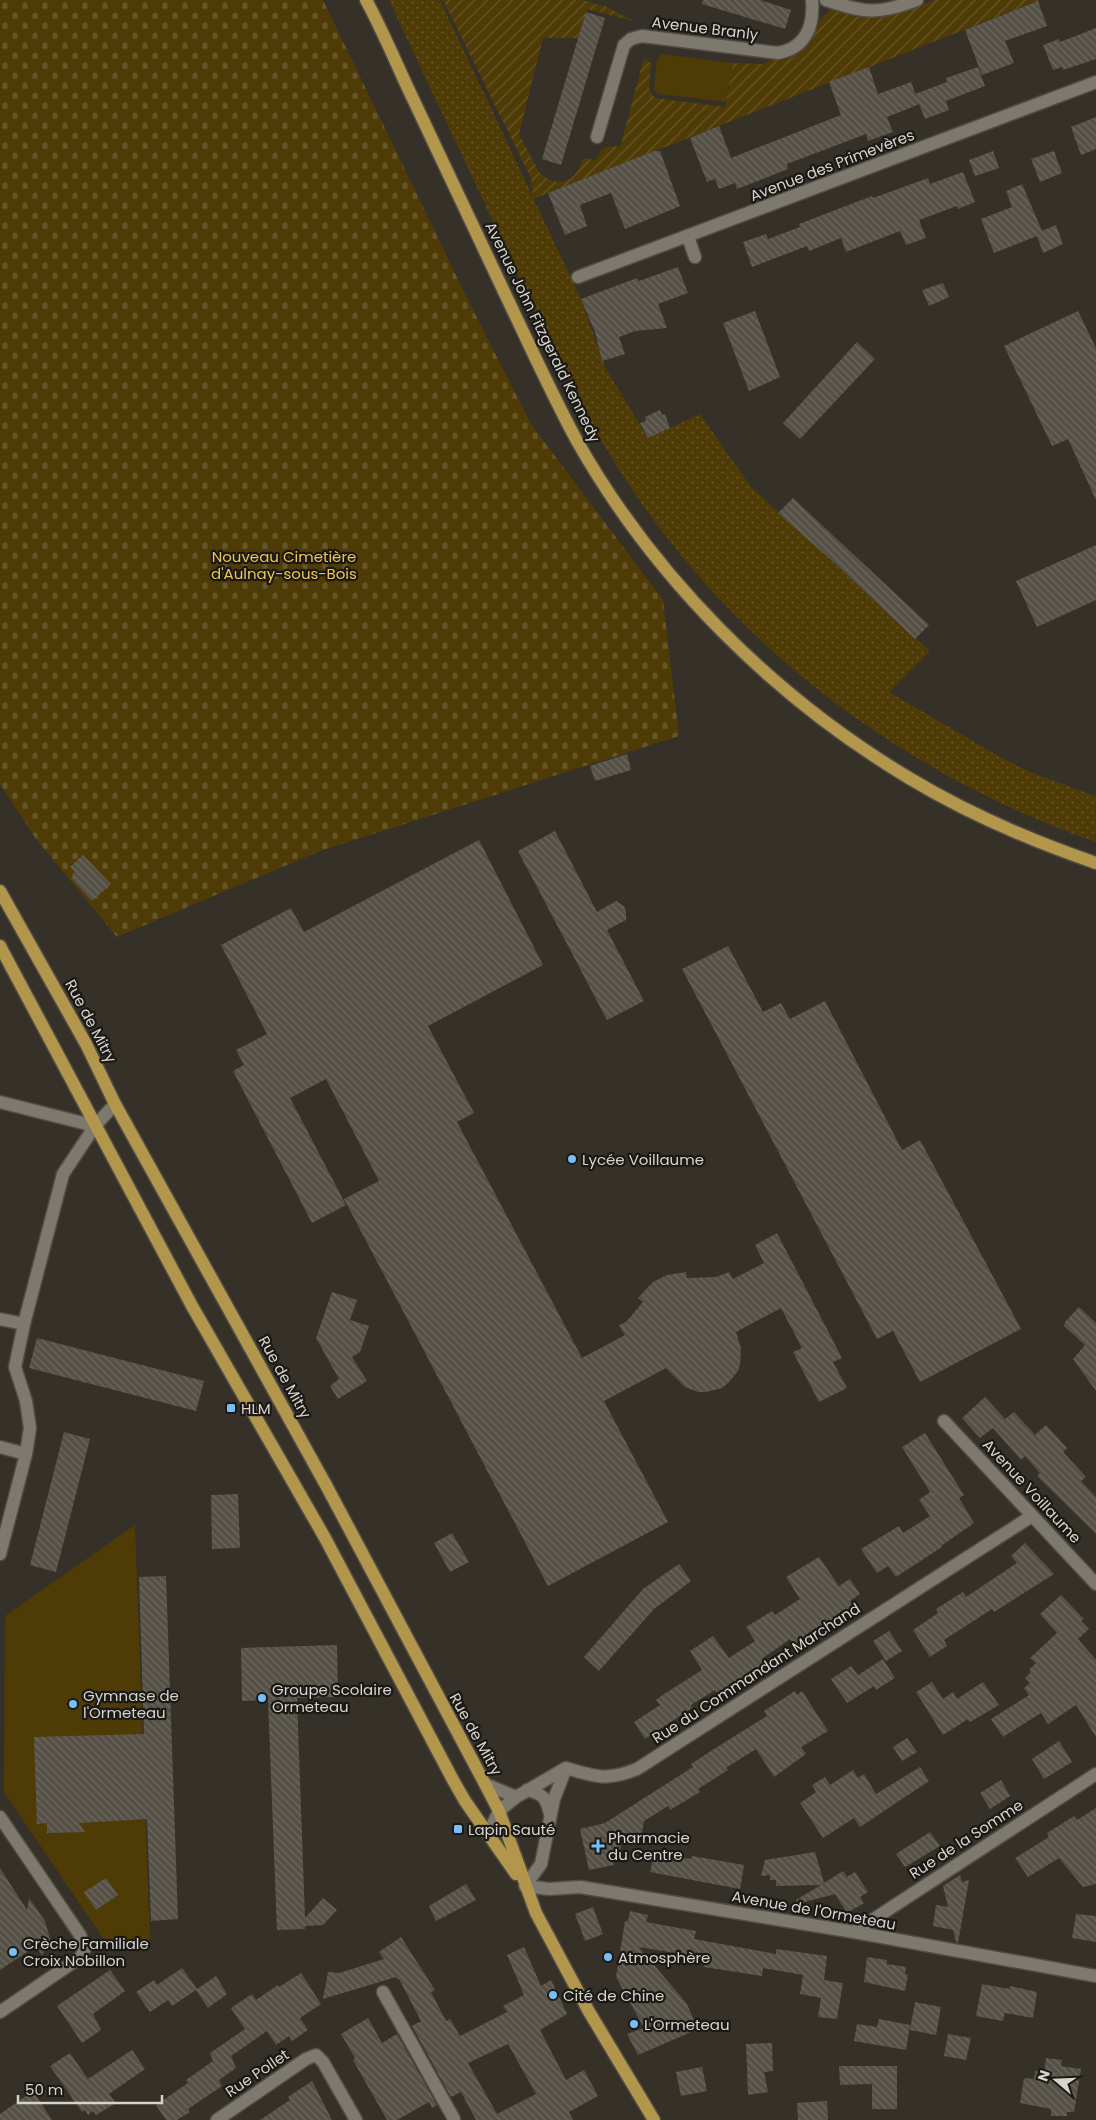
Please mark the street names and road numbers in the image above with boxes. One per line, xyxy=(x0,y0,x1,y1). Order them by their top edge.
street label: Avenue Branly xyxy=(651,11,760,45)
street label: Avenue des Primevères xyxy=(747,124,917,206)
street label: Avenue John Fitzgerald Kennedy xyxy=(480,218,606,446)
street label: Rue de Mitry xyxy=(60,976,122,1067)
street label: Rue de Mitry xyxy=(254,1332,317,1423)
street label: Avenue Voillaume xyxy=(978,1434,1086,1548)
street label: Rue du Commandant Marchand xyxy=(648,1598,864,1748)
street label: Rue de Mitry xyxy=(445,1689,508,1780)
street label: Rue de la Somme xyxy=(905,1794,1027,1884)
street label: Avenue de l'Ormeteau xyxy=(730,1885,898,1935)
street label: Rue Pollet xyxy=(221,2044,293,2102)

